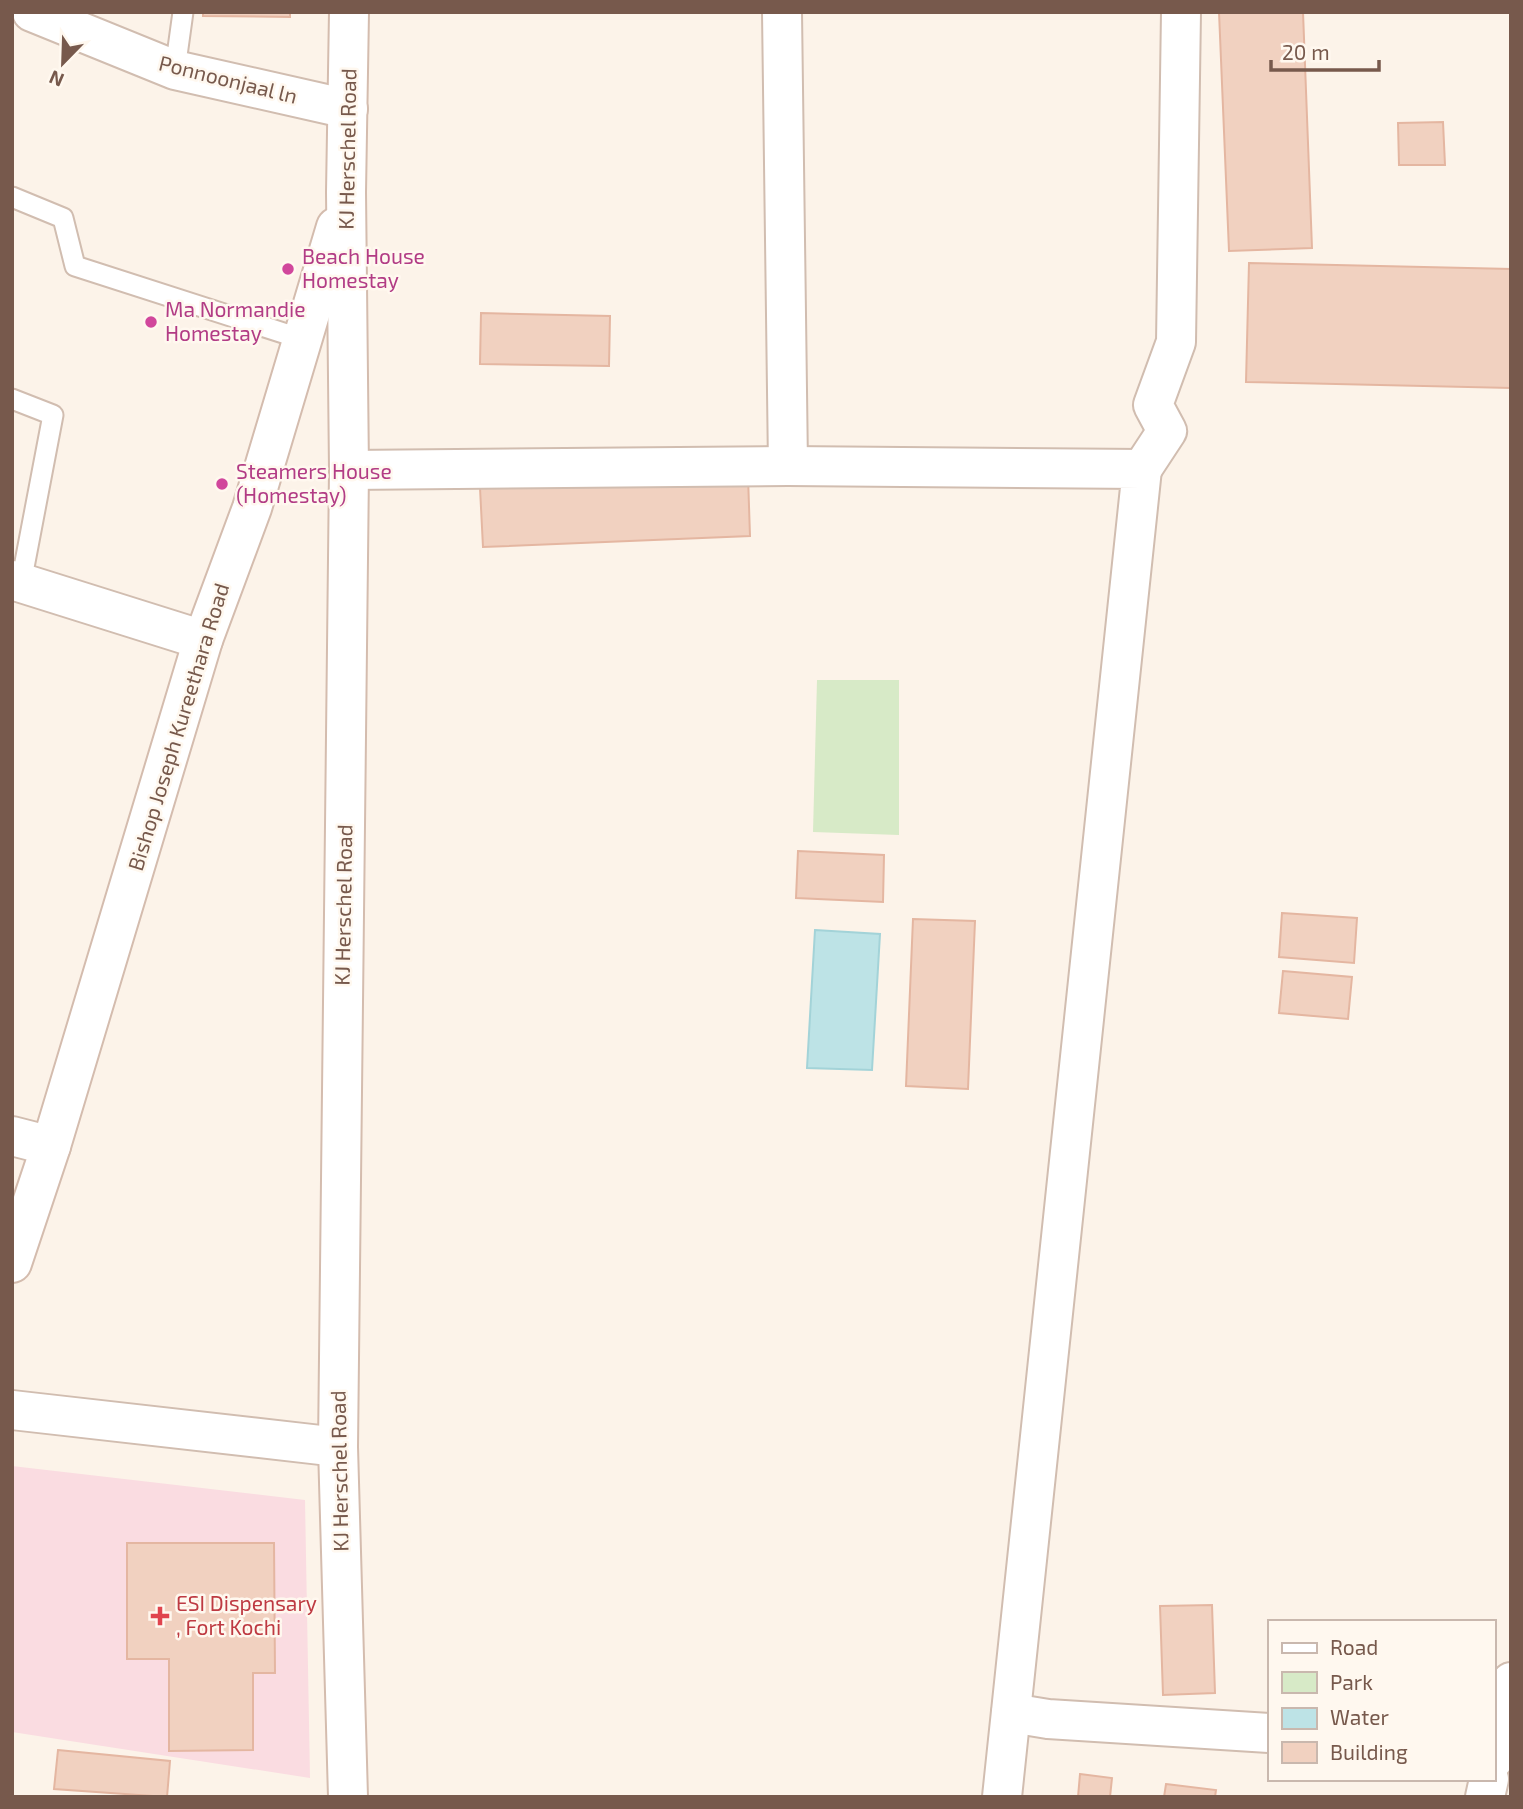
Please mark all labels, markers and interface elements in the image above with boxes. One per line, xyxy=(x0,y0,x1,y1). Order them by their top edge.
north arrow xyxy=(28,28,98,98)
scale bar xyxy=(1271,28,1380,72)
text: 20 m xyxy=(1282,39,1330,64)
street label: Ponnoonjaal ln xyxy=(156,49,300,109)
text: N xyxy=(45,66,67,92)
street label: KJ Herschel Road xyxy=(333,68,360,230)
place label: Beach House Homestay xyxy=(302,243,425,292)
marker: Beach House Homestay xyxy=(280,261,296,277)
place label: Ma Normandie Homestay xyxy=(165,296,305,345)
marker: Ma Normandie Homestay xyxy=(143,314,159,330)
place label: Steamers House (Homestay) xyxy=(236,458,392,507)
marker: Steamers House (Homestay) xyxy=(214,476,230,492)
street label: Bishop Joseph Kureethara Road xyxy=(122,580,233,873)
street label: KJ Herschel Road xyxy=(329,824,356,986)
street label: KJ Herschel Road xyxy=(325,1390,352,1552)
place label: ESI Dispensary , Fort Kochi xyxy=(176,1590,317,1639)
marker: ESI Dispensary , Fort Kochi xyxy=(150,1606,170,1626)
legend xyxy=(1268,1620,1495,1781)
text: Road xyxy=(1330,1634,1378,1659)
text: Park xyxy=(1330,1669,1373,1694)
text: Water xyxy=(1330,1704,1389,1729)
text: Building xyxy=(1330,1739,1408,1764)

